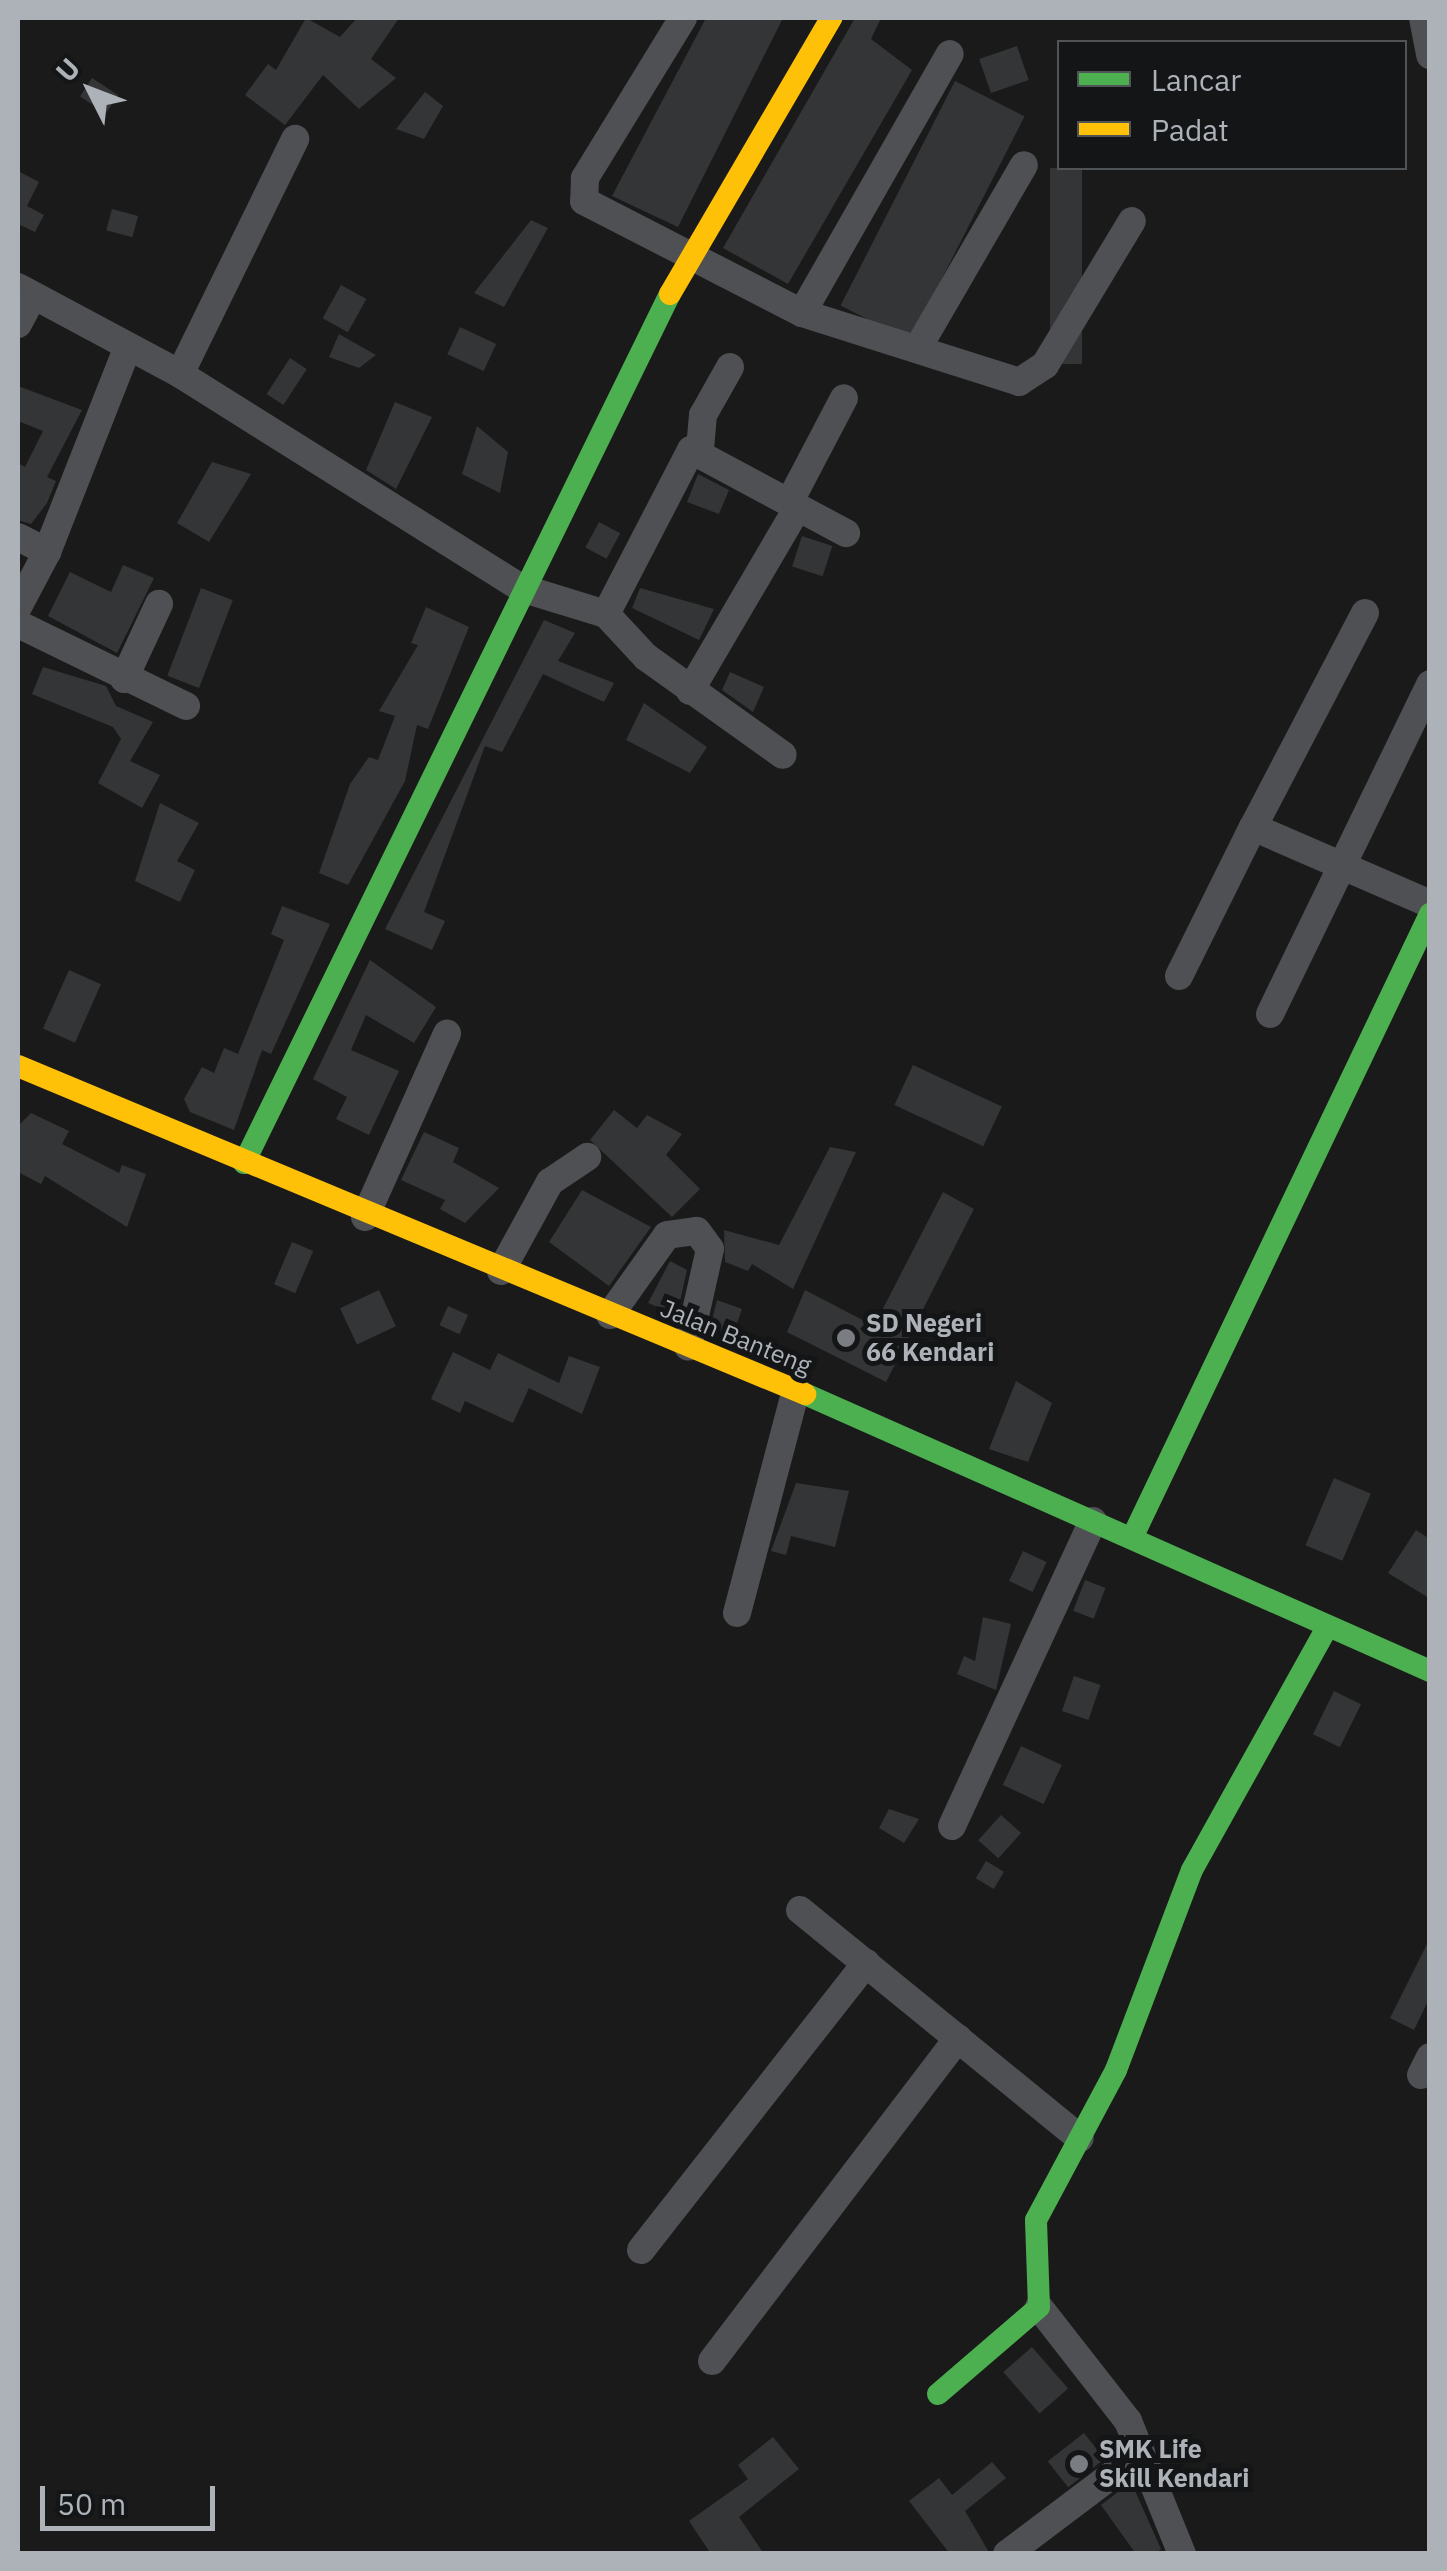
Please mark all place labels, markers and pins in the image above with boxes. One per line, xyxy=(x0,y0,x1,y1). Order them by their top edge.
place label: SD Negeri 66 Kendari xyxy=(866,1309,994,1368)
marker: SD Negeri 66 Kendari xyxy=(835,1327,857,1349)
place label: SMK Life Skill Kendari xyxy=(1099,2435,1249,2494)
marker: SMK Life Skill Kendari xyxy=(1068,2453,1090,2475)

